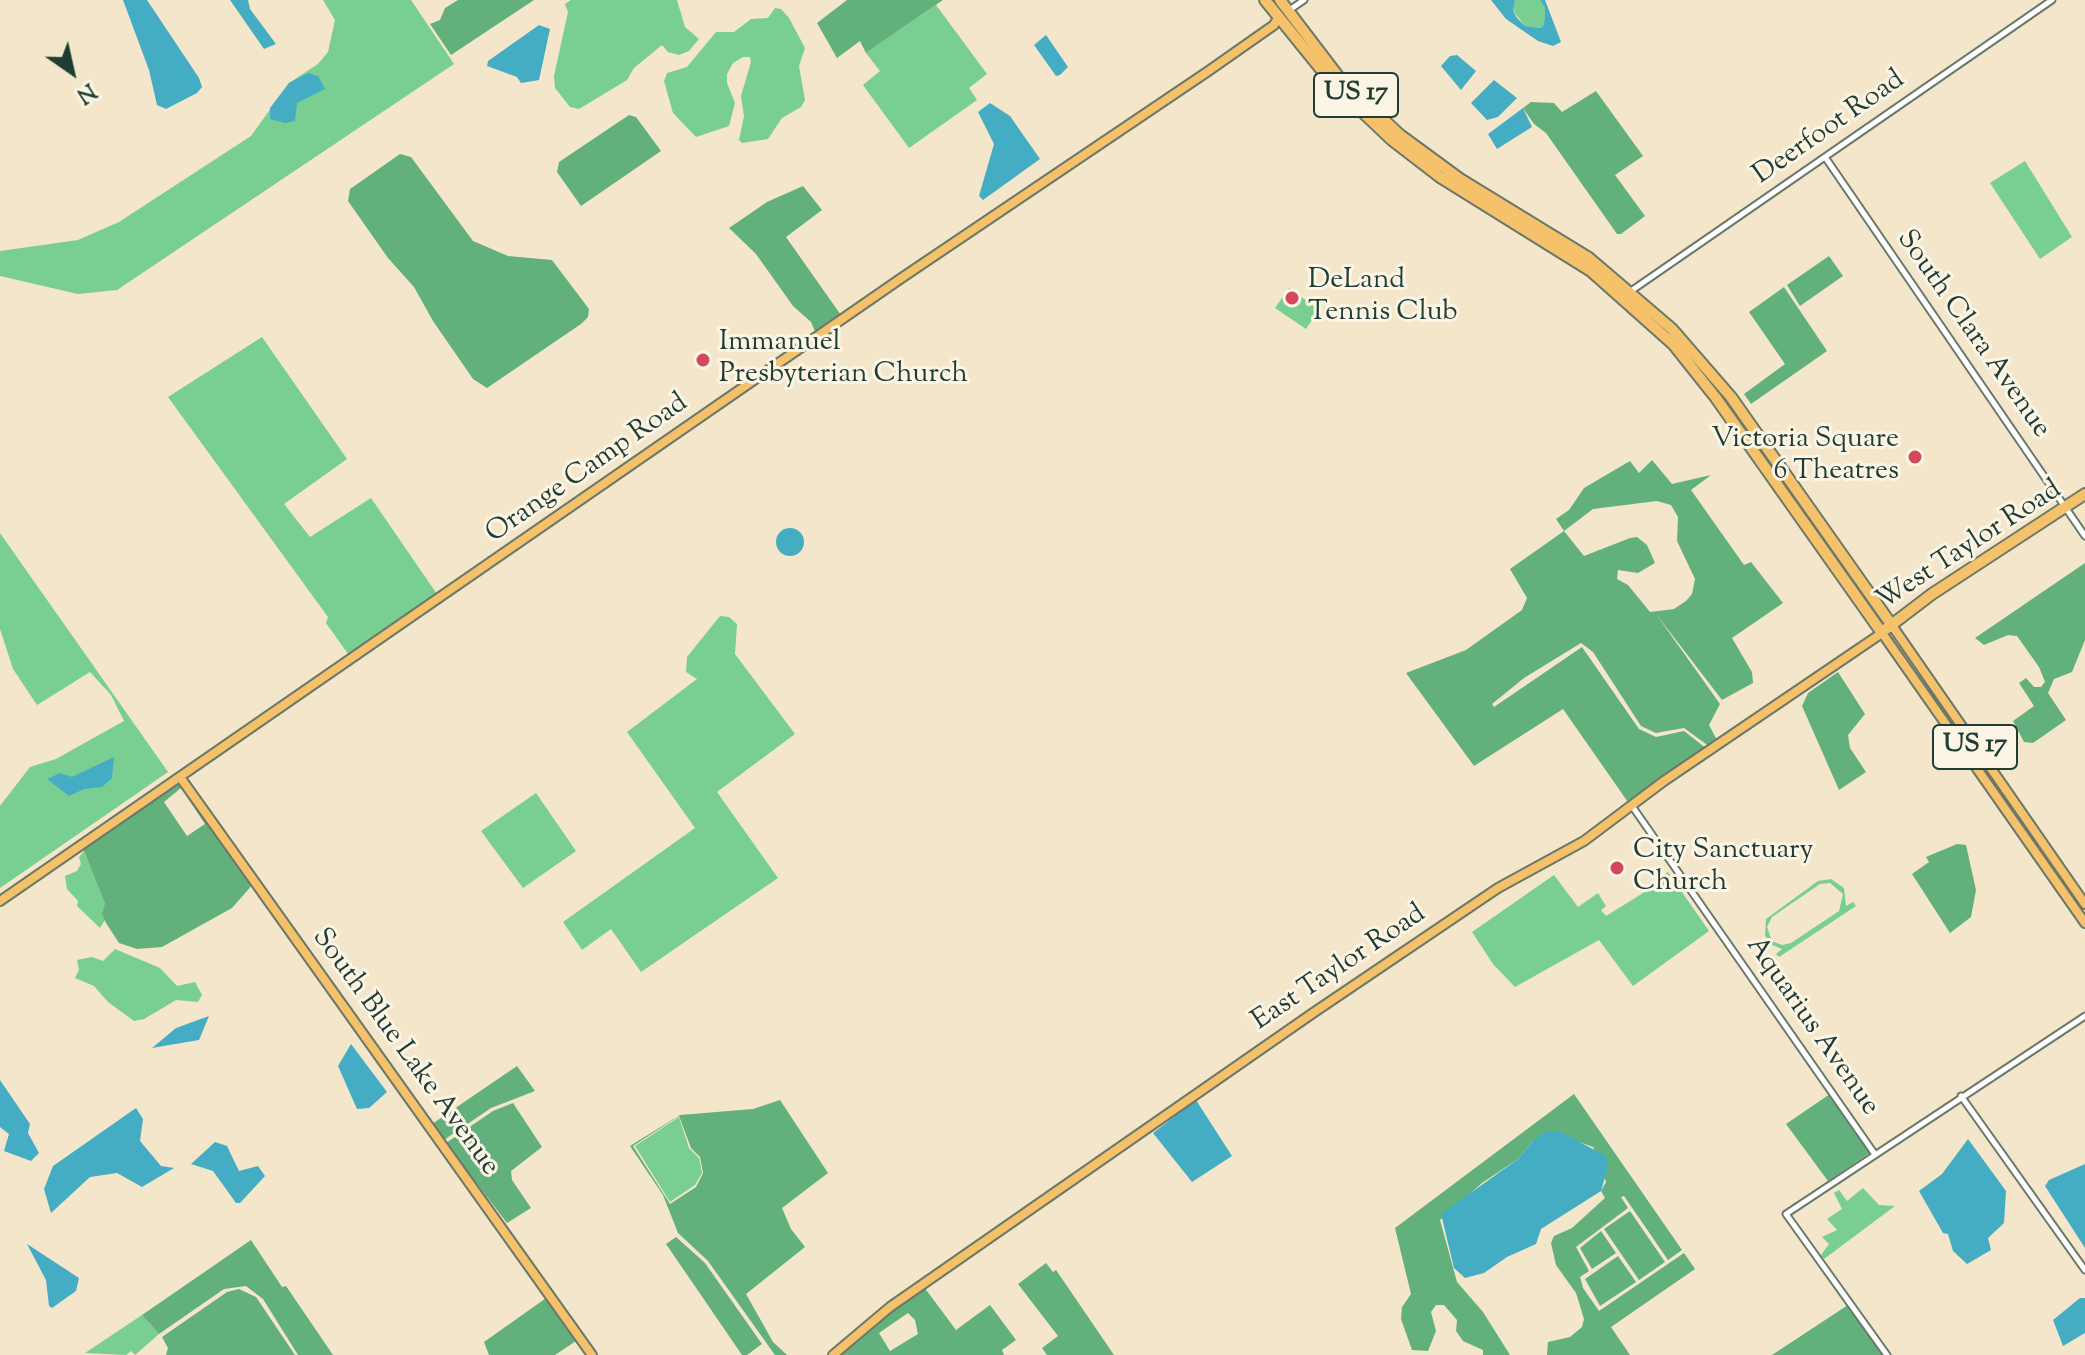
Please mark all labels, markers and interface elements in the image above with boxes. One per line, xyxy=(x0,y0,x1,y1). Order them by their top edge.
north arrow xyxy=(32,32,112,112)
street label: Deerfoot Road xyxy=(1748,65,1912,193)
road number: US 17 xyxy=(1314,73,1398,117)
text: N xyxy=(69,74,102,110)
street label: South Clara Avenue xyxy=(1888,225,2056,445)
place label: DeLand Tennis Club xyxy=(1308,265,1458,331)
marker: DeLand Tennis Club xyxy=(1283,289,1301,307)
place label: Immanuel Presbyterian Church xyxy=(719,327,968,393)
marker: Immanuel Presbyterian Church xyxy=(694,351,712,369)
street label: Orange Camp Road xyxy=(481,388,695,552)
place label: Victoria Square 6 Theatres xyxy=(1711,424,1899,490)
marker: Victoria Square 6 Theatres xyxy=(1906,448,1924,466)
street label: West Taylor Road xyxy=(1871,475,2069,619)
road number: US 17 xyxy=(1933,725,2017,769)
place label: City Sanctuary Church xyxy=(1633,835,1814,901)
marker: City Sanctuary Church xyxy=(1608,859,1626,877)
street label: East Taylor Road xyxy=(1247,899,1433,1039)
street label: South Blue Lake Avenue xyxy=(303,923,505,1183)
street label: Aquarius Avenue xyxy=(1737,931,1885,1123)

